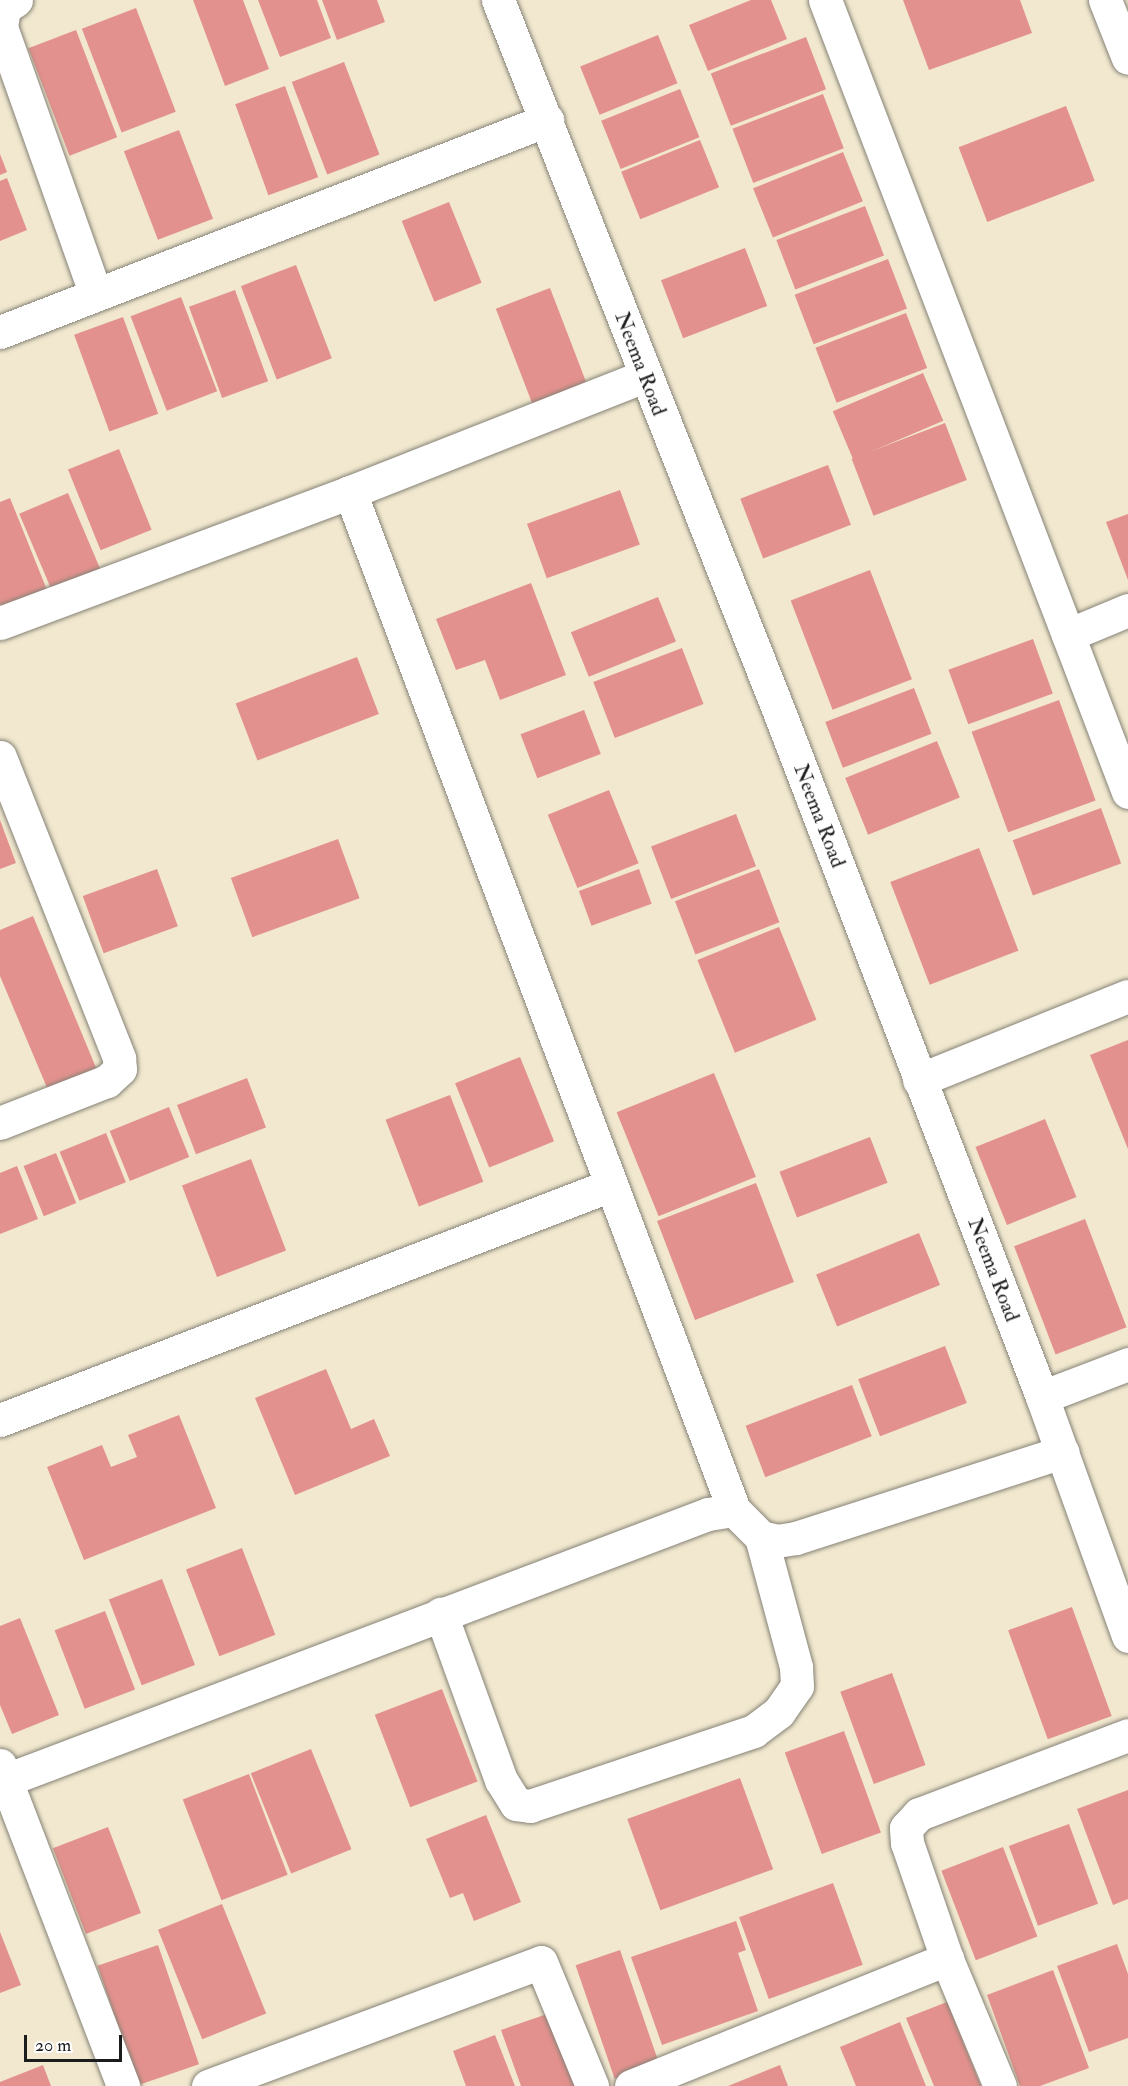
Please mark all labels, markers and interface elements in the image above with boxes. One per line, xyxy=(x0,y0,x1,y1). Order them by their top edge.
street label: Neema Road xyxy=(609,309,671,419)
street label: Neema Road xyxy=(788,761,850,871)
street label: Neema Road xyxy=(962,1215,1024,1325)
scale bar xyxy=(27,2023,124,2061)
text: 20 m xyxy=(35,2034,71,2057)

